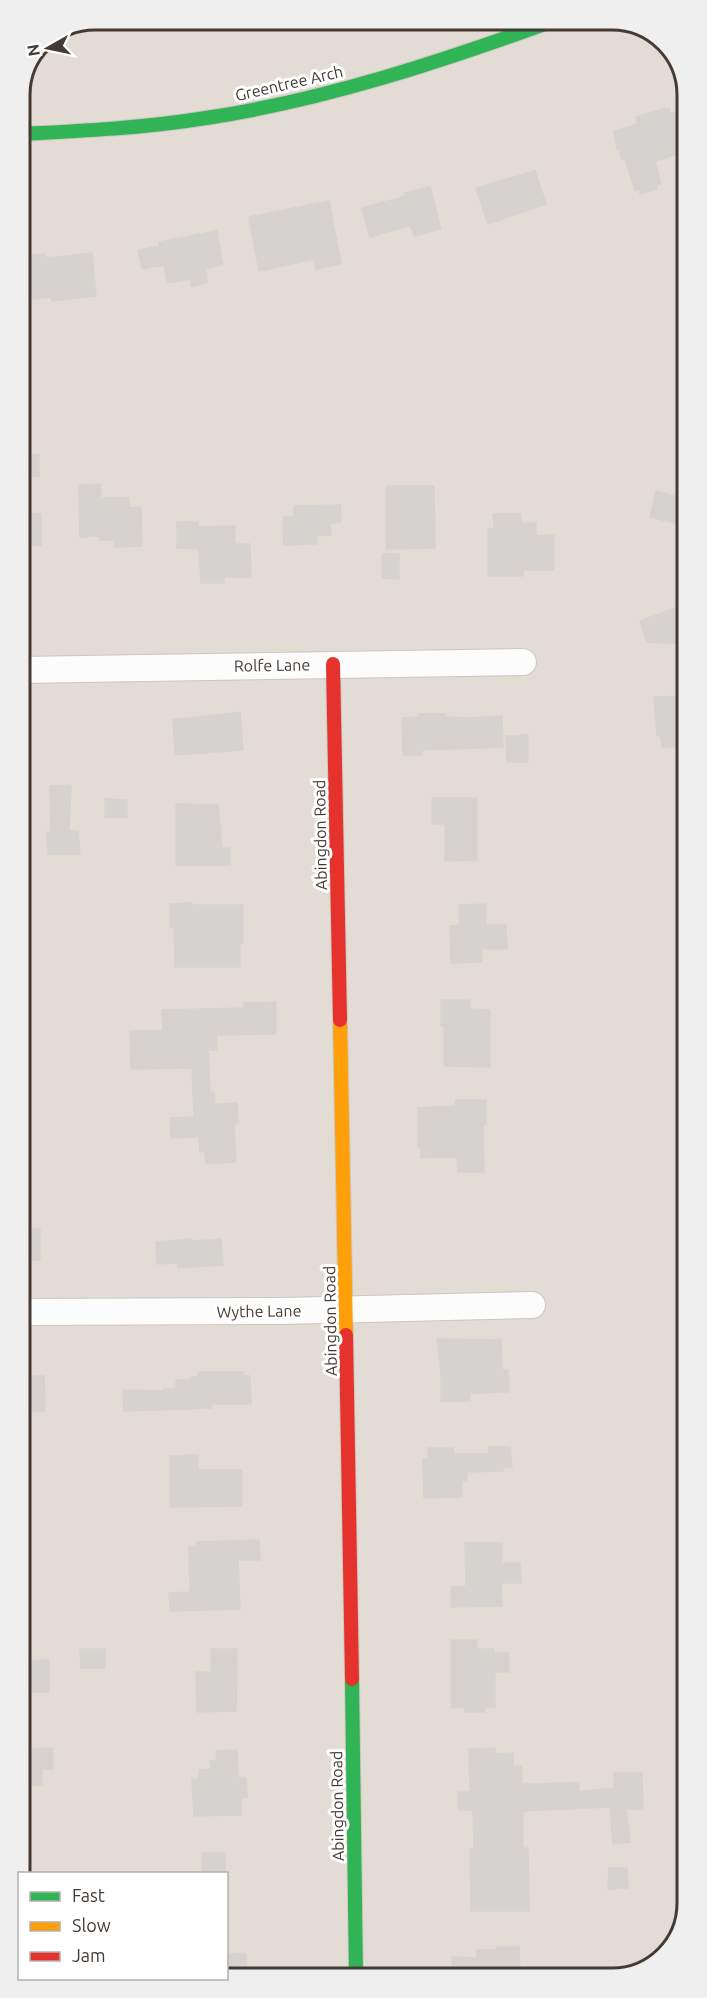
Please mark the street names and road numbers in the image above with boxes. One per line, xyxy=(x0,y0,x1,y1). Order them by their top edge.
street label: Greentree Arch xyxy=(233,62,345,104)
street label: Rolfe Lane xyxy=(234,655,310,675)
street label: Abingdon Road xyxy=(310,780,330,890)
street label: Abingdon Road xyxy=(320,1266,340,1376)
street label: Wythe Lane xyxy=(216,1301,302,1321)
street label: Abingdon Road xyxy=(327,1751,347,1861)

